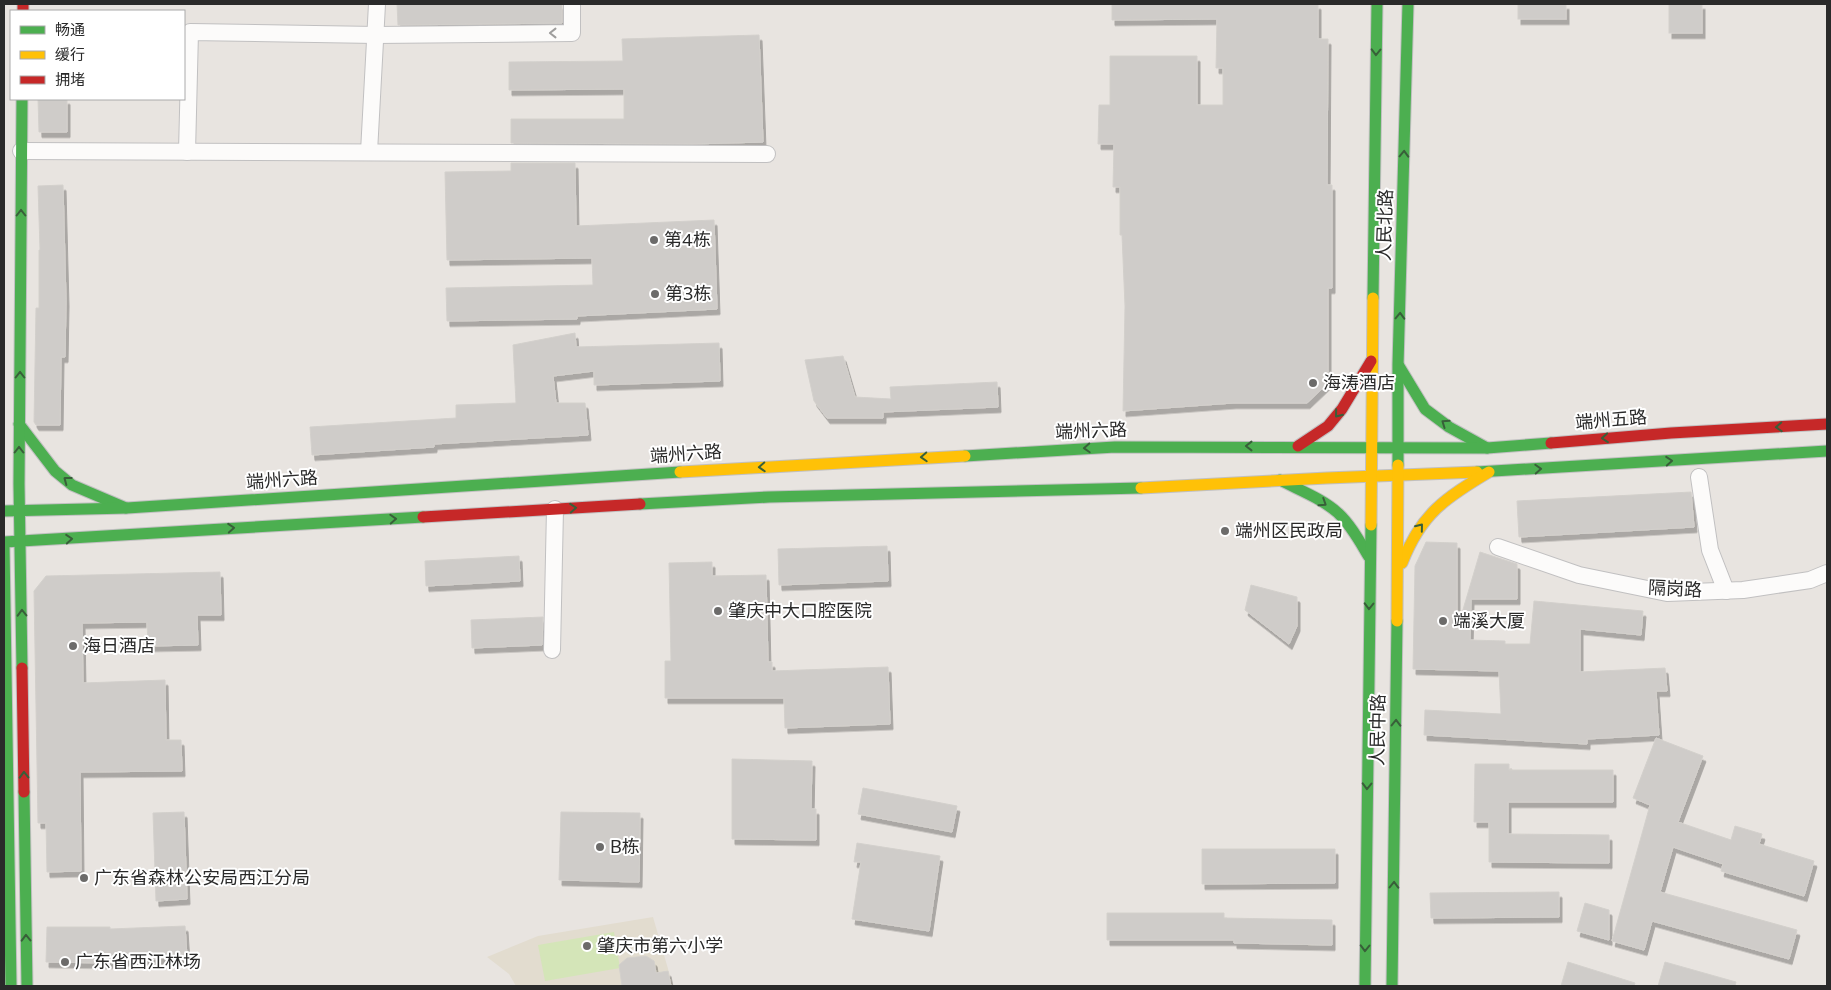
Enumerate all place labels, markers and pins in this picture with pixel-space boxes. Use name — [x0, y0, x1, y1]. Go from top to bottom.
place label: 第4栋 — [664, 228, 711, 250]
marker: 第4栋 — [648, 234, 660, 246]
place label: 第3栋 — [665, 282, 711, 304]
marker: 第3栋 — [649, 288, 661, 300]
place label: 海涛酒店 — [1323, 371, 1395, 393]
marker: 海涛酒店 — [1307, 377, 1319, 389]
place label: 端州区民政局 — [1235, 519, 1343, 541]
marker: 端州区民政局 — [1219, 525, 1231, 537]
place label: 肇庆中大口腔医院 — [728, 599, 872, 621]
marker: 肇庆中大口腔医院 — [712, 605, 724, 617]
place label: 端溪大厦 — [1453, 609, 1525, 631]
marker: 端溪大厦 — [1437, 615, 1449, 627]
place label: 海日酒店 — [83, 634, 155, 656]
marker: 海日酒店 — [67, 640, 79, 652]
place label: B栋 — [610, 835, 640, 857]
marker: B栋 — [594, 841, 606, 853]
place label: 广东省森林公安局西江分局 — [94, 866, 310, 888]
marker: 广东省森林公安局西江分局 — [78, 872, 90, 884]
place label: 肇庆市第六小学 — [597, 934, 723, 956]
marker: 肇庆市第六小学 — [581, 940, 593, 952]
place label: 广东省西江林场 — [75, 950, 201, 972]
marker: 广东省西江林场 — [59, 956, 71, 968]

